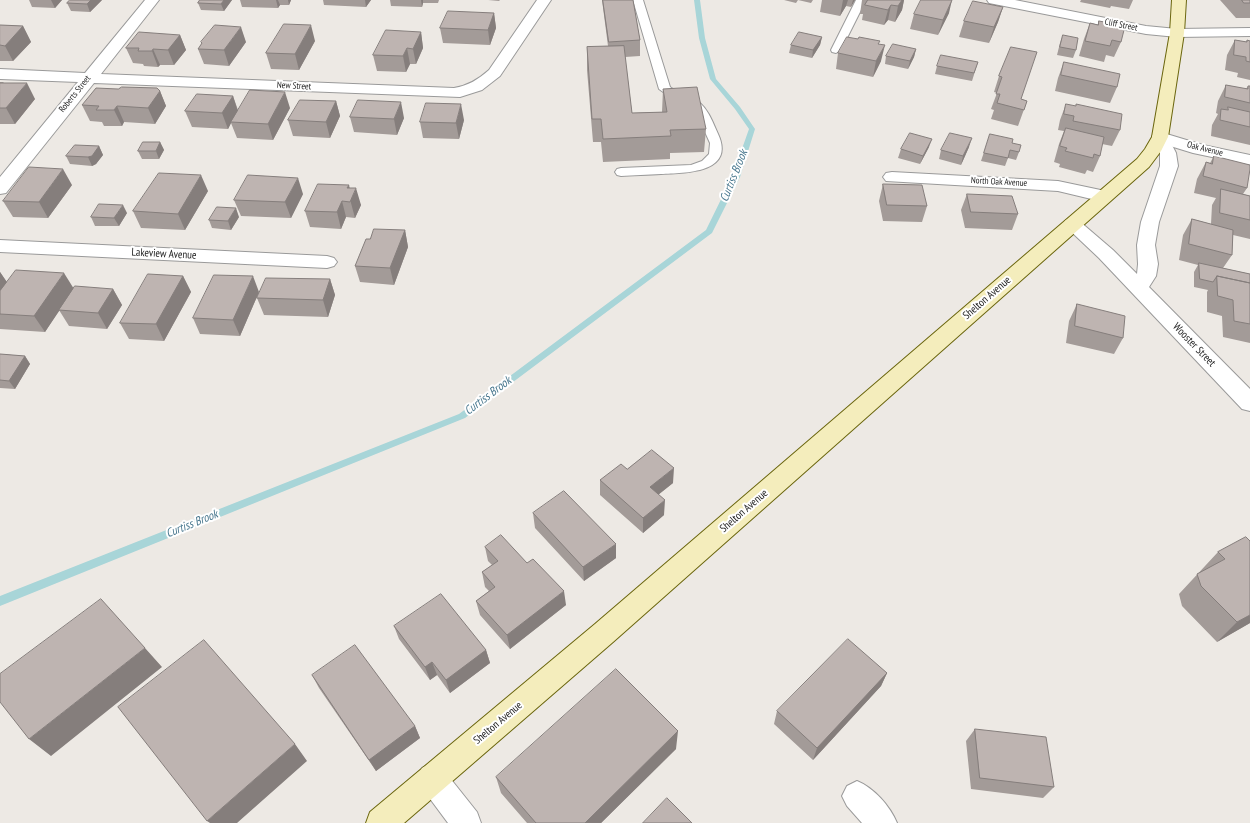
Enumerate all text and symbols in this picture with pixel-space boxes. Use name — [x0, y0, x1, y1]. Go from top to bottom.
street label: Cliff Street — [1104, 17, 1138, 33]
street label: Roberts Street — [57, 73, 93, 115]
street label: New Street — [277, 80, 311, 92]
street label: Oak Avenue — [1186, 139, 1224, 159]
water label: Curtiss Brook — [717, 148, 751, 204]
street label: North Oak Avenue — [971, 175, 1027, 189]
street label: Lakeview Avenue — [131, 246, 197, 262]
street label: Shelton Avenue — [960, 274, 1014, 322]
street label: Wooster Street — [1170, 320, 1218, 370]
water label: Curtiss Brook — [462, 374, 514, 418]
street label: Shelton Avenue — [717, 487, 771, 535]
water label: Curtiss Brook — [164, 507, 220, 541]
street label: Shelton Avenue — [471, 699, 525, 747]

